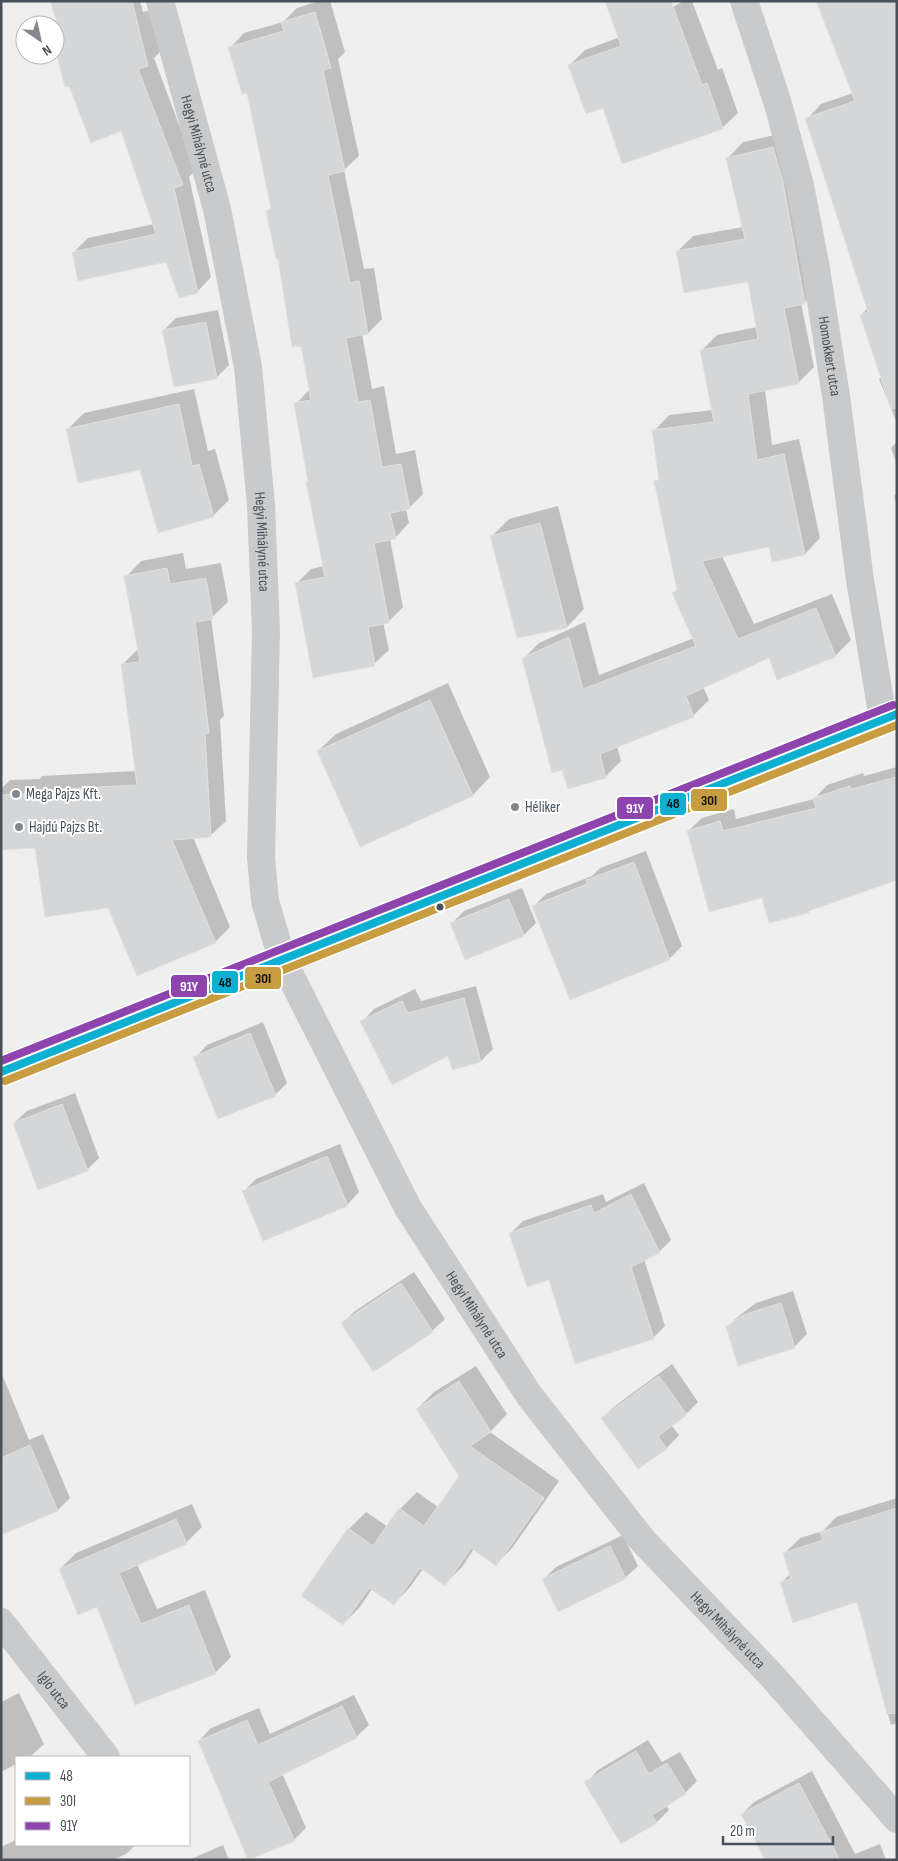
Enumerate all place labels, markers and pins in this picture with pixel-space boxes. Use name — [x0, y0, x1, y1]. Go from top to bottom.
place label: Mega Pajzs Kft. — [26, 785, 101, 804]
marker: Mega Pajzs Kft. — [10, 788, 22, 800]
place label: Héliker — [525, 798, 561, 817]
marker: Héliker — [509, 801, 521, 813]
place label: Hajdú Pajzs Bt. — [29, 818, 102, 837]
marker: Hajdú Pajzs Bt. — [13, 821, 25, 833]
unlabelled marker — [435, 902, 445, 912]

